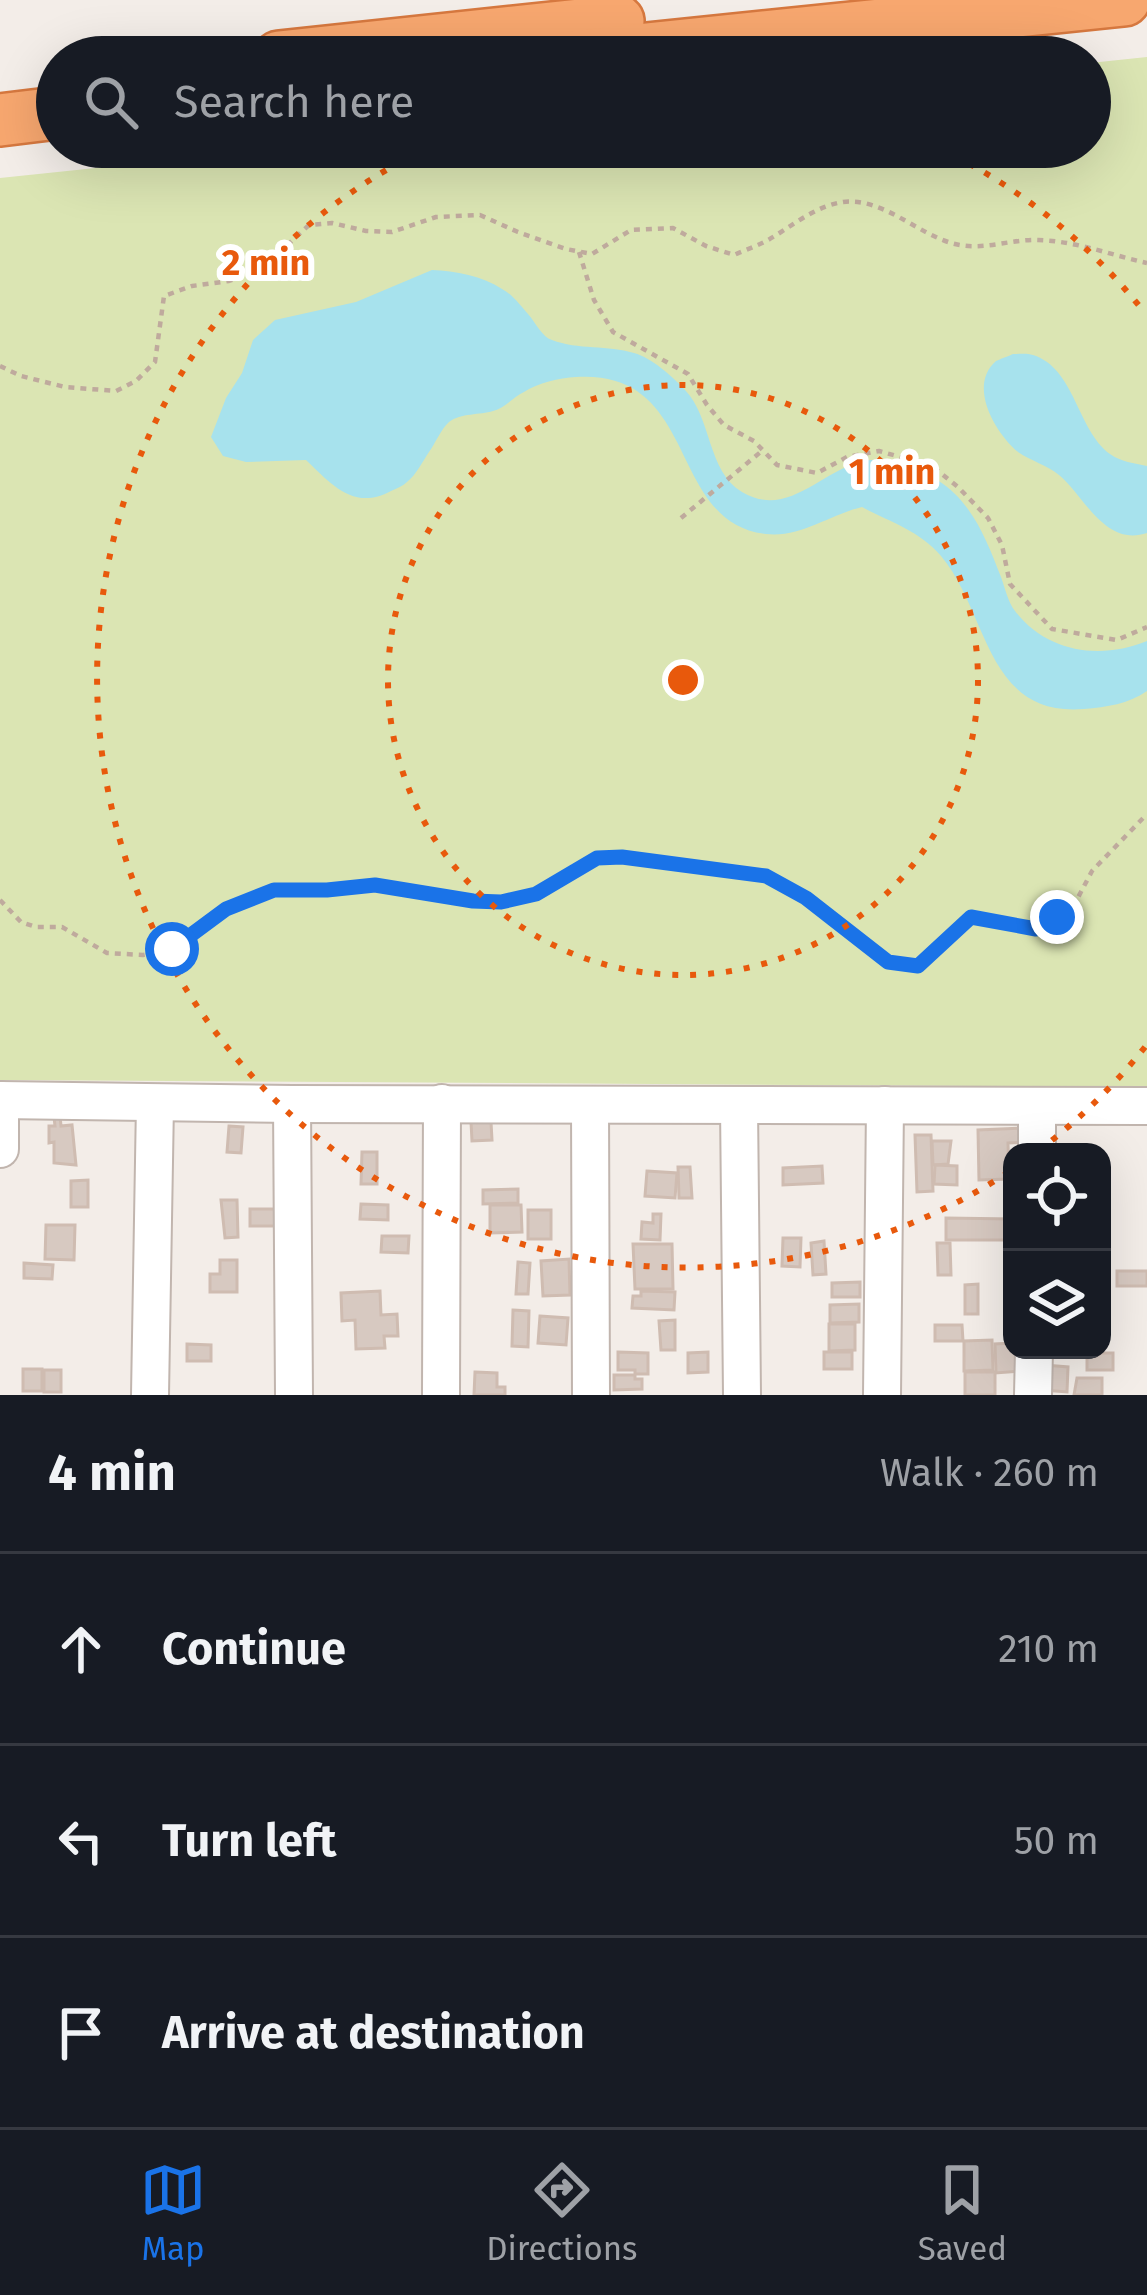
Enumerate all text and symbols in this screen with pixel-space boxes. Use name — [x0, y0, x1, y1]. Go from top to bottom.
search box — [36, 36, 1111, 168]
icon: search — [78, 69, 144, 135]
text: Search here — [174, 75, 414, 129]
text: 2 min — [222, 241, 310, 285]
text: 1 min — [849, 450, 935, 494]
centre of rings — [662, 659, 704, 701]
route end — [1030, 890, 1084, 944]
route start — [145, 922, 199, 976]
map controls — [1003, 1143, 1111, 1359]
button: locate — [1003, 1143, 1111, 1251]
button: layers — [1003, 1251, 1111, 1359]
text: 4 min — [48, 1442, 176, 1504]
text: Walk · 260 m — [880, 1450, 1099, 1496]
icon: ahead — [48, 1616, 114, 1682]
text: Continue — [162, 1622, 346, 1676]
text: 210 m — [998, 1626, 1099, 1672]
icon: left — [48, 1808, 114, 1874]
text: Turn left — [162, 1814, 336, 1868]
text: 50 m — [1014, 1818, 1099, 1864]
icon: arrive — [48, 2000, 114, 2066]
text: Arrive at destination — [162, 2006, 585, 2060]
tab: Map — [140, 2157, 206, 2269]
tab: Directions — [486, 2157, 638, 2269]
tab: Saved — [918, 2157, 1007, 2269]

